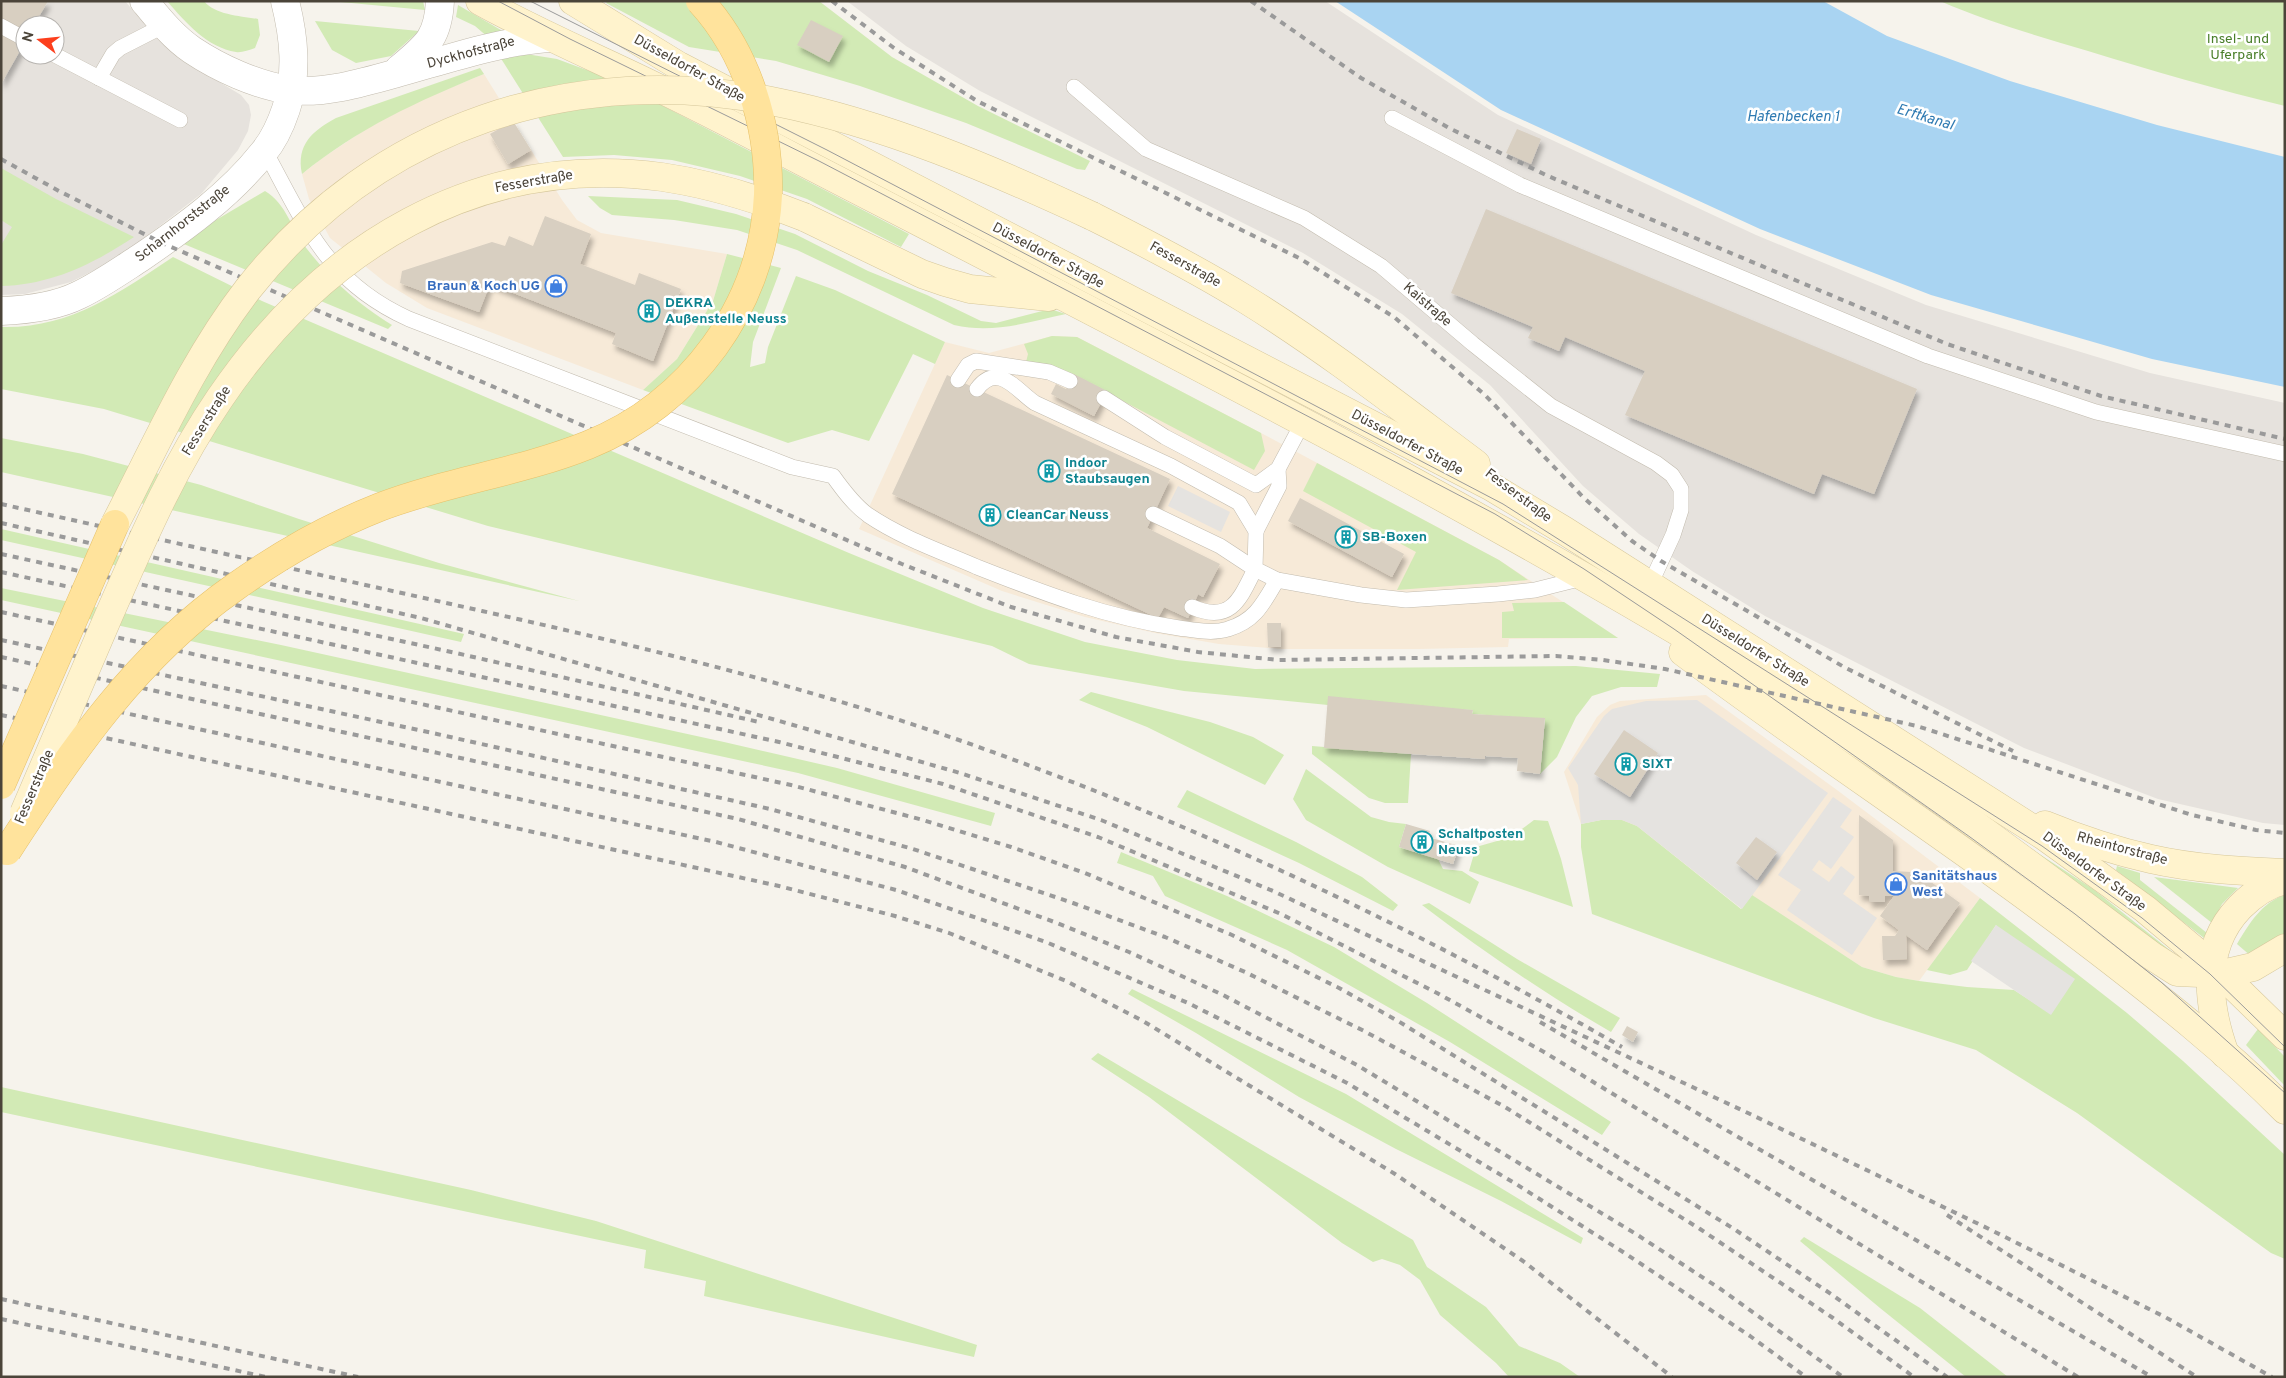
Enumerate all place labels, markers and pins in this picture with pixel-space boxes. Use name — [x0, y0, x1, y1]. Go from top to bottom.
shop icon: Braun & Koch UG — [544, 274, 568, 298]
place label: Braun & Koch UG — [427, 278, 540, 295]
place label: DEKRA Außenstelle Neuss — [665, 295, 787, 328]
building icon: DEKRA Außenstelle Neuss — [637, 299, 661, 323]
place label: Indoor Staubsaugen — [1065, 455, 1150, 488]
building icon: Indoor Staubsaugen — [1037, 459, 1061, 483]
building icon: CleanCar Neuss — [978, 503, 1002, 527]
place label: CleanCar Neuss — [1006, 507, 1109, 524]
building icon: SB-Boxen — [1334, 525, 1358, 549]
place label: SB-Boxen — [1362, 529, 1427, 546]
building icon: SIXT — [1614, 752, 1638, 776]
place label: SIXT — [1642, 756, 1673, 773]
place label: Schaltposten Neuss — [1438, 826, 1523, 859]
building icon: Schaltposten Neuss — [1410, 830, 1434, 854]
place label: Sanitätshaus West — [1912, 868, 1998, 901]
shop icon: Sanitätshaus West — [1884, 872, 1908, 896]

